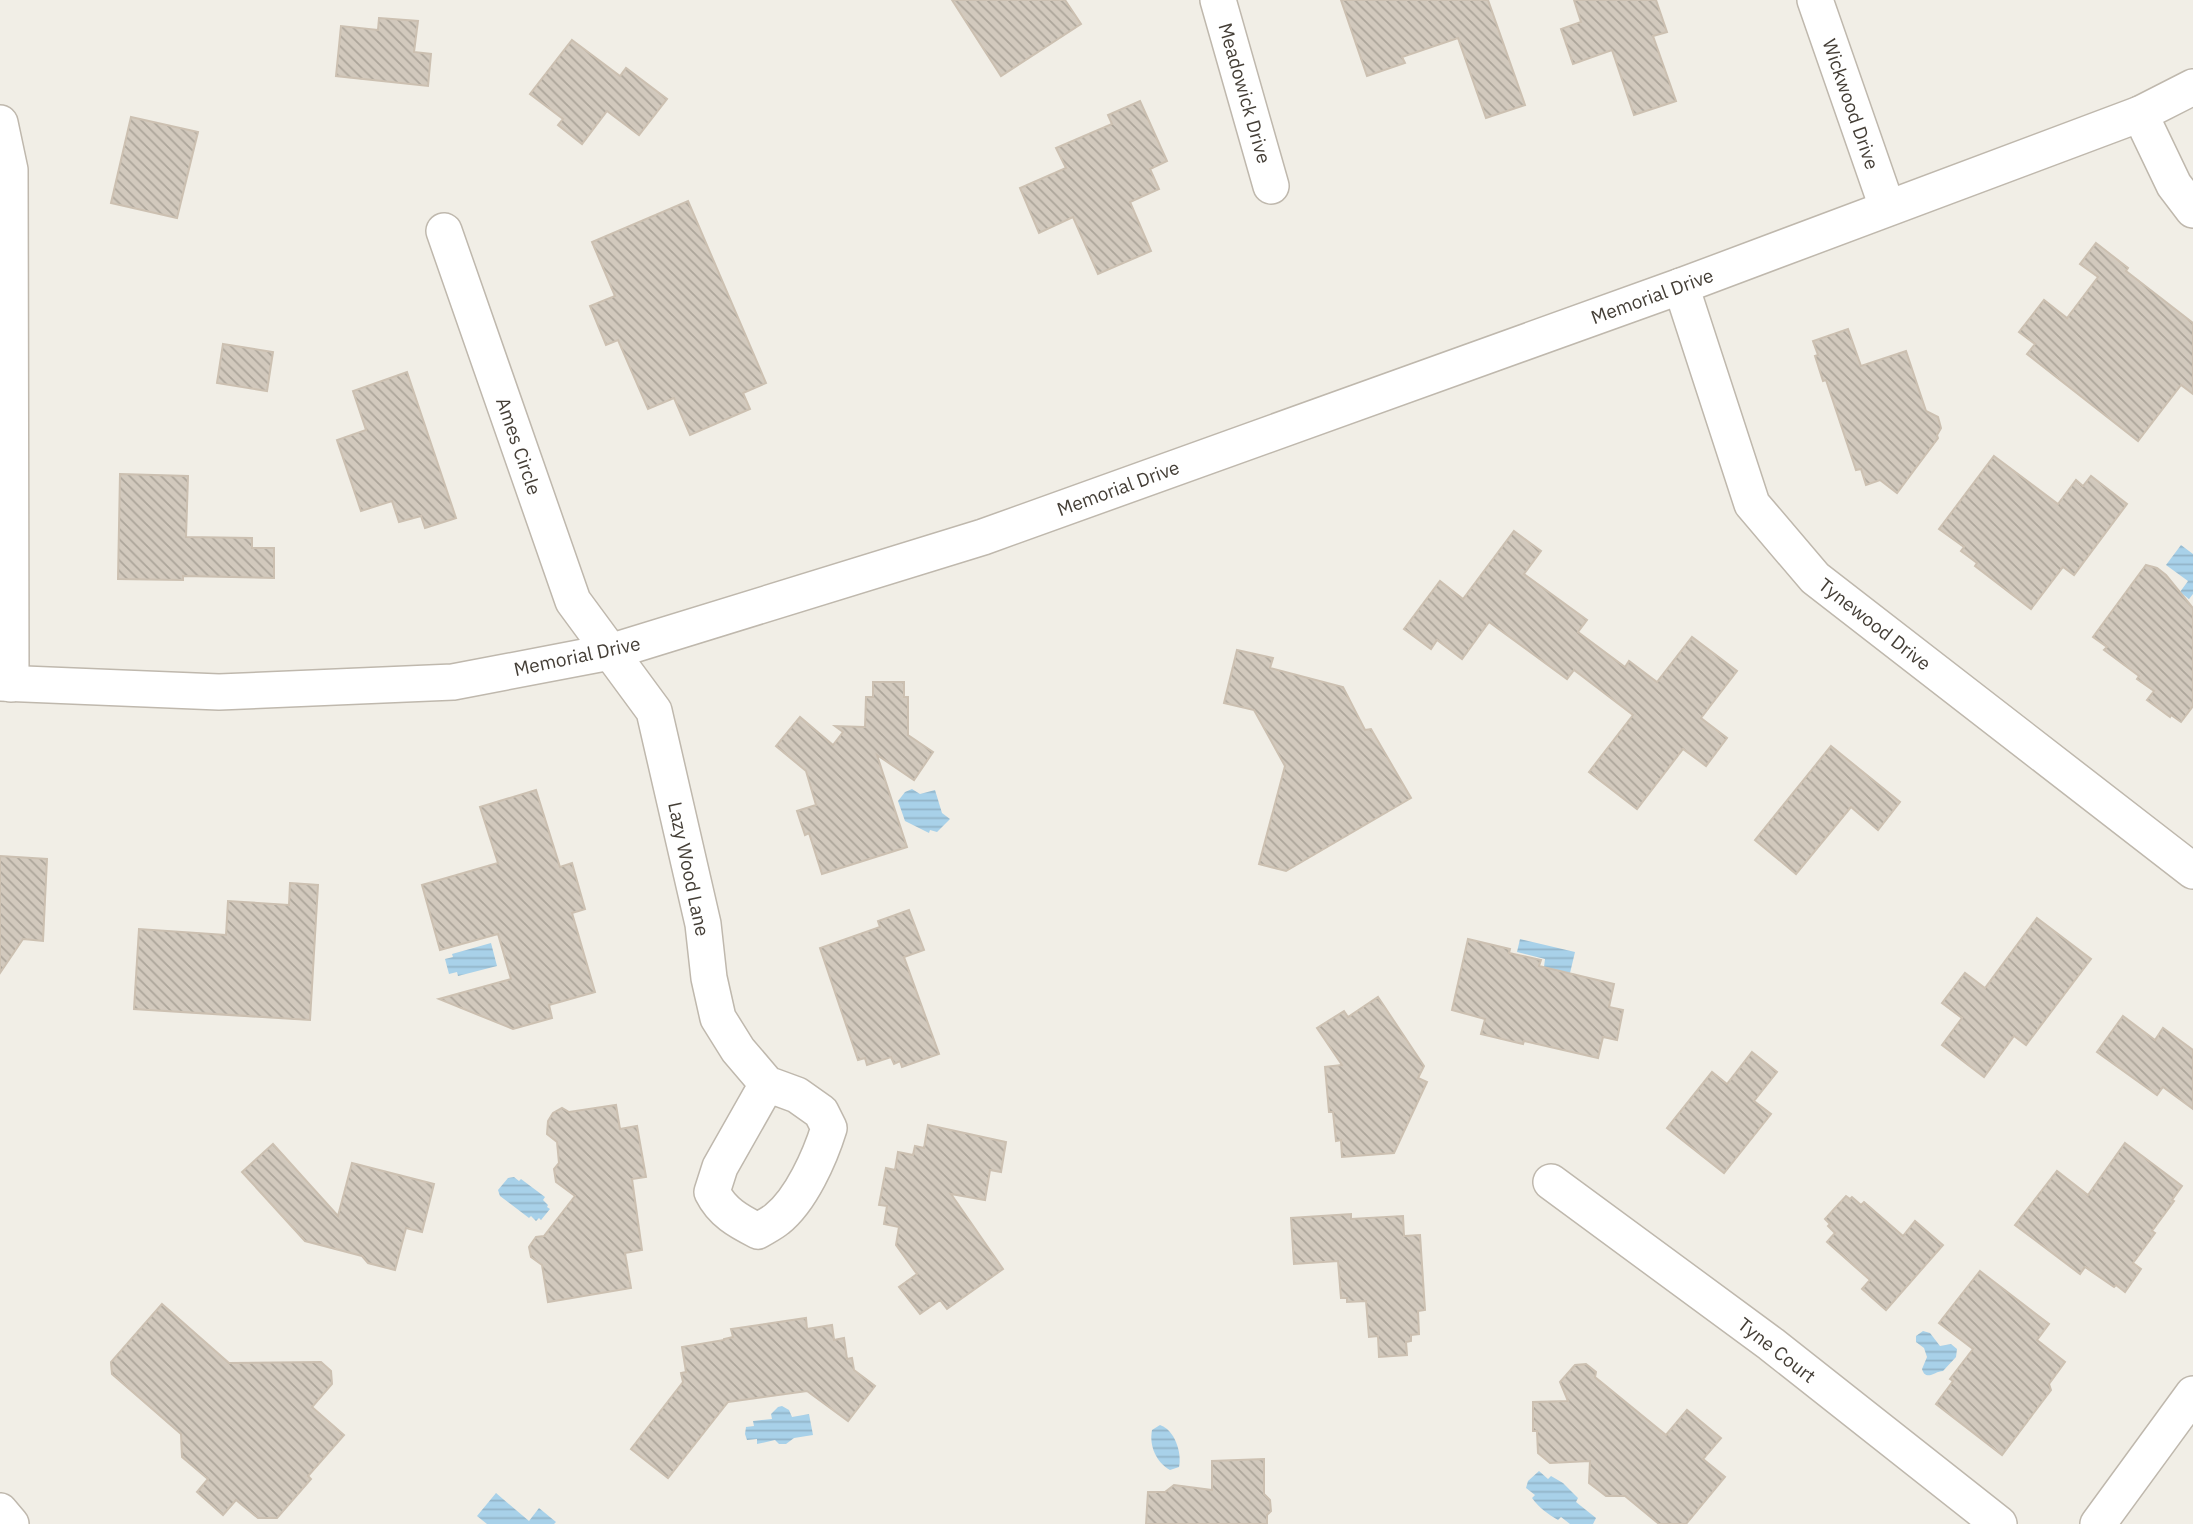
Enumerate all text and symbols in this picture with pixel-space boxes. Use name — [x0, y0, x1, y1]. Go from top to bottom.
street label: Meadowick Drive — [1213, 20, 1277, 166]
street label: Wickwood Drive — [1817, 35, 1885, 173]
street label: Memorial Drive — [1587, 263, 1717, 329]
street label: Ames Circle — [491, 394, 547, 498]
street label: Memorial Drive — [1053, 455, 1183, 521]
street label: Tynewood Drive — [1814, 573, 1936, 675]
street label: Memorial Drive — [512, 631, 642, 681]
street label: Lazy Wood Lane — [663, 800, 715, 938]
street label: Tyne Court — [1733, 1312, 1821, 1388]

